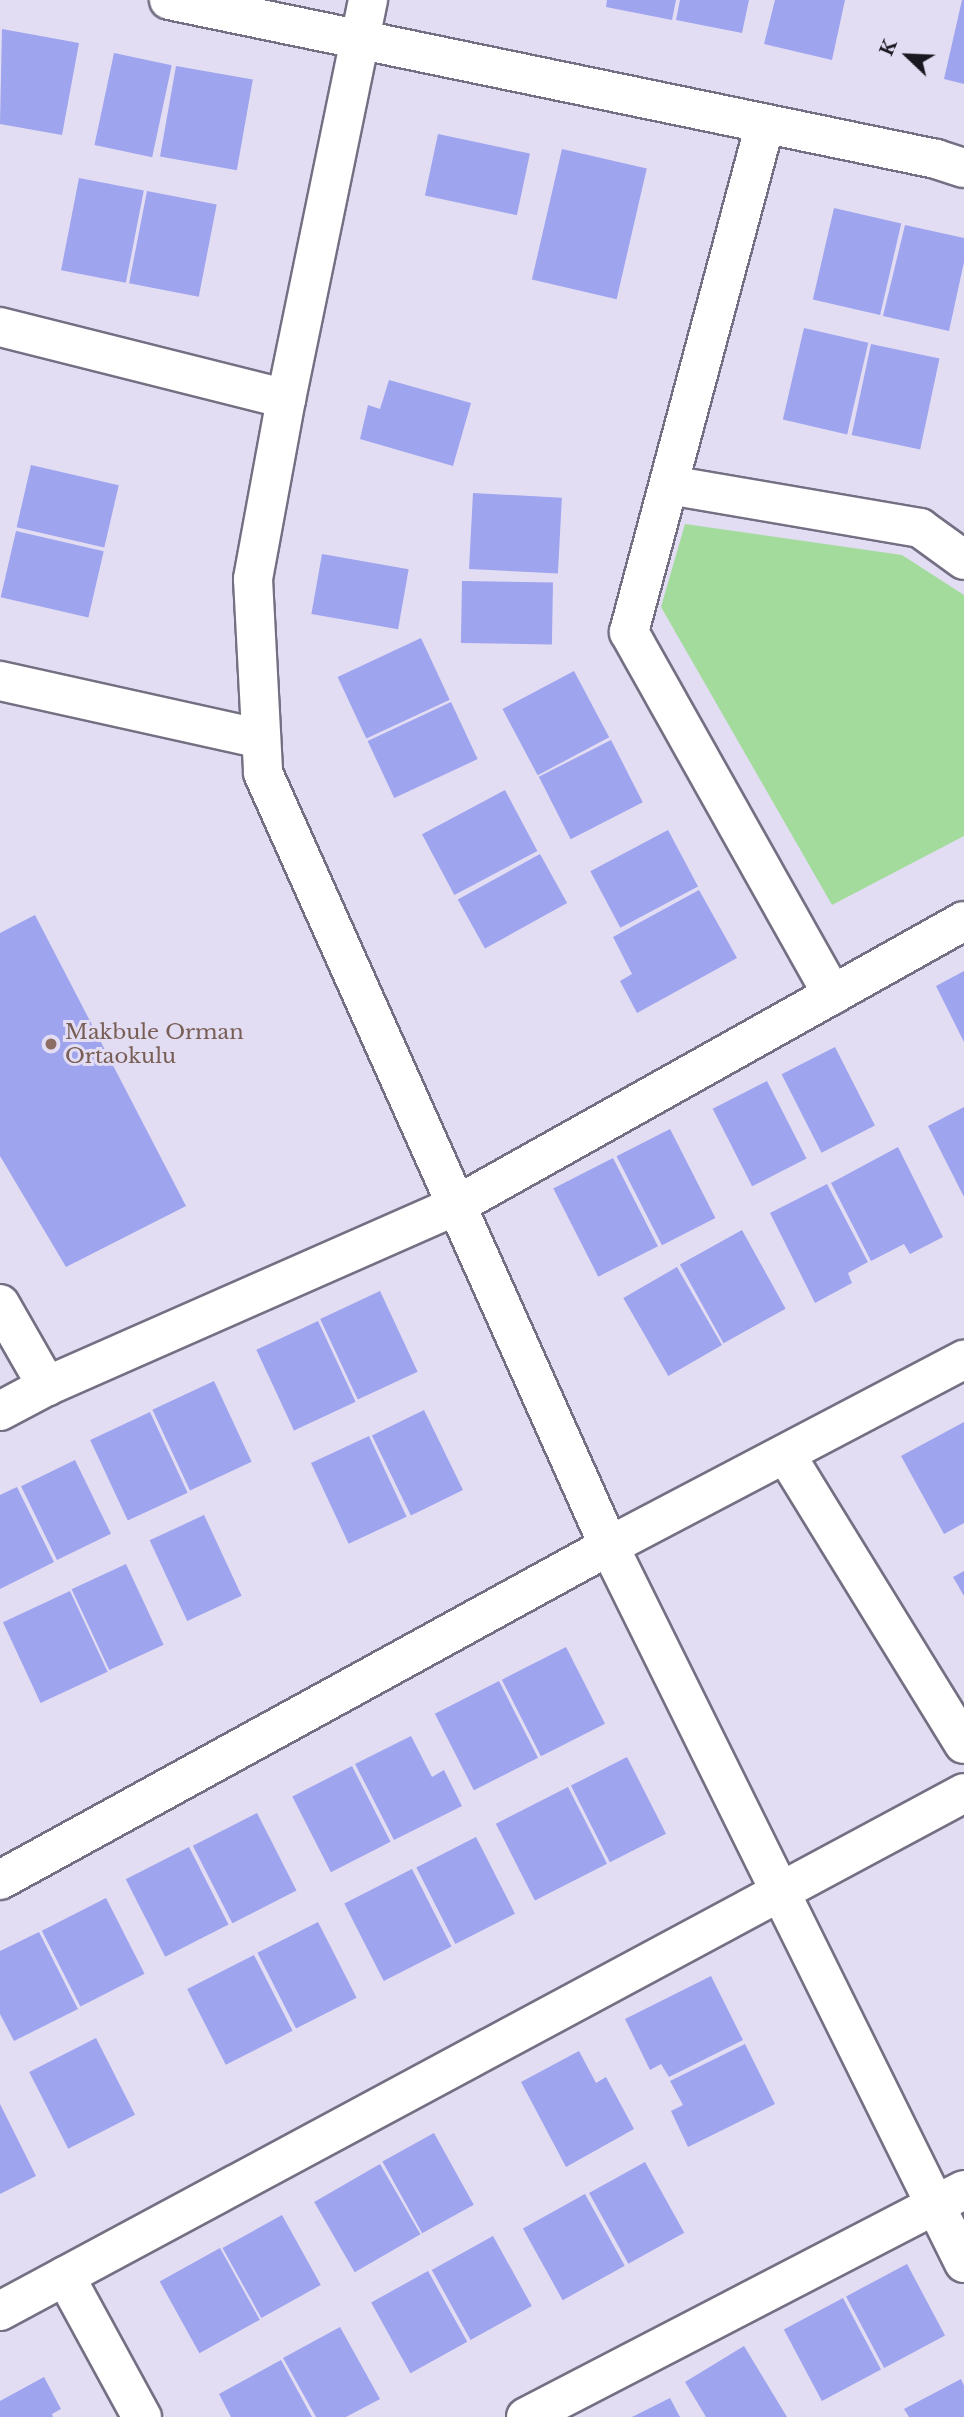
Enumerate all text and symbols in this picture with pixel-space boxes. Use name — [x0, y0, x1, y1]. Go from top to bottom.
north arrow — [873, 21, 943, 91]
text: K — [875, 36, 902, 59]
place label: Makbule Orman Ortaokulu — [65, 1019, 244, 1069]
marker: Makbule Orman Ortaokulu — [43, 1036, 59, 1052]

